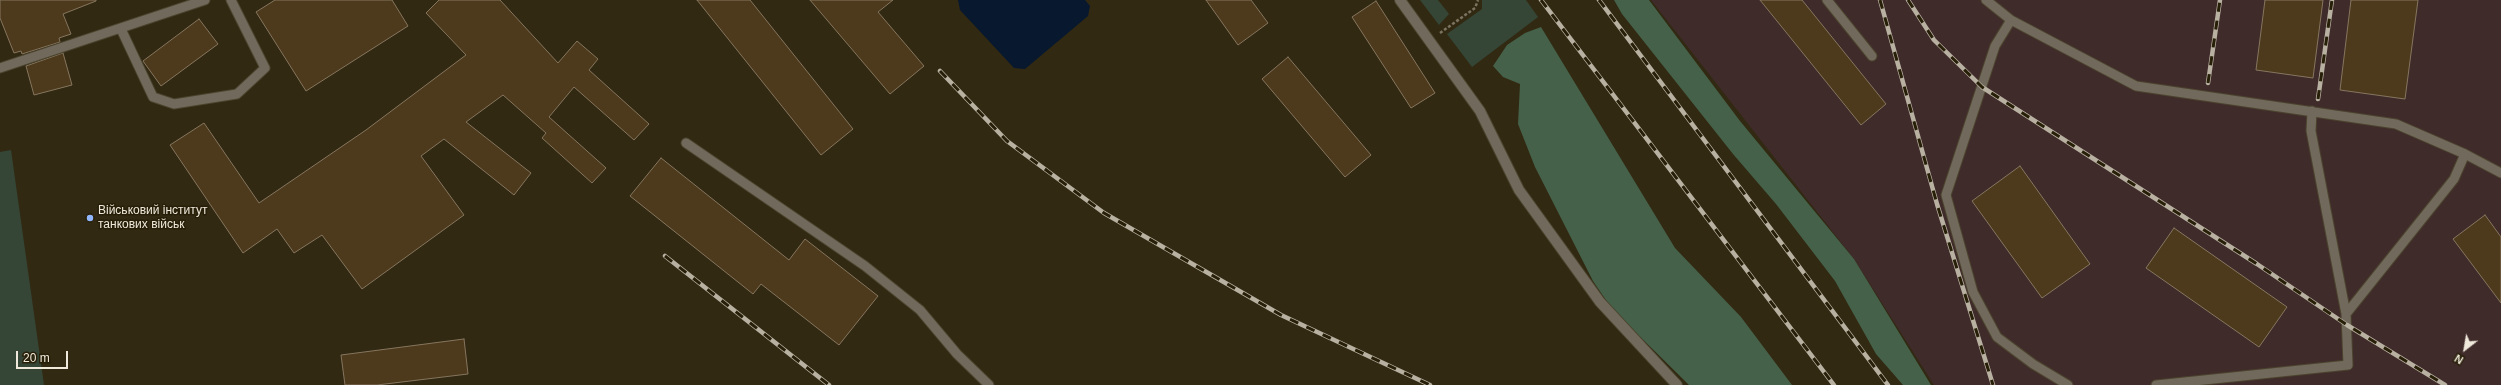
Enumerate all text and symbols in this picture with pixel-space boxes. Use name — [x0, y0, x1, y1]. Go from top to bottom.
place label: Військовий інститут танкових військ — [98, 204, 207, 232]
marker: Військовий інститут танкових військ — [85, 213, 95, 223]
north arrow — [2445, 329, 2485, 369]
scale bar — [18, 343, 70, 369]
text: 20 m — [23, 351, 50, 365]
text: N — [2452, 352, 2465, 366]

